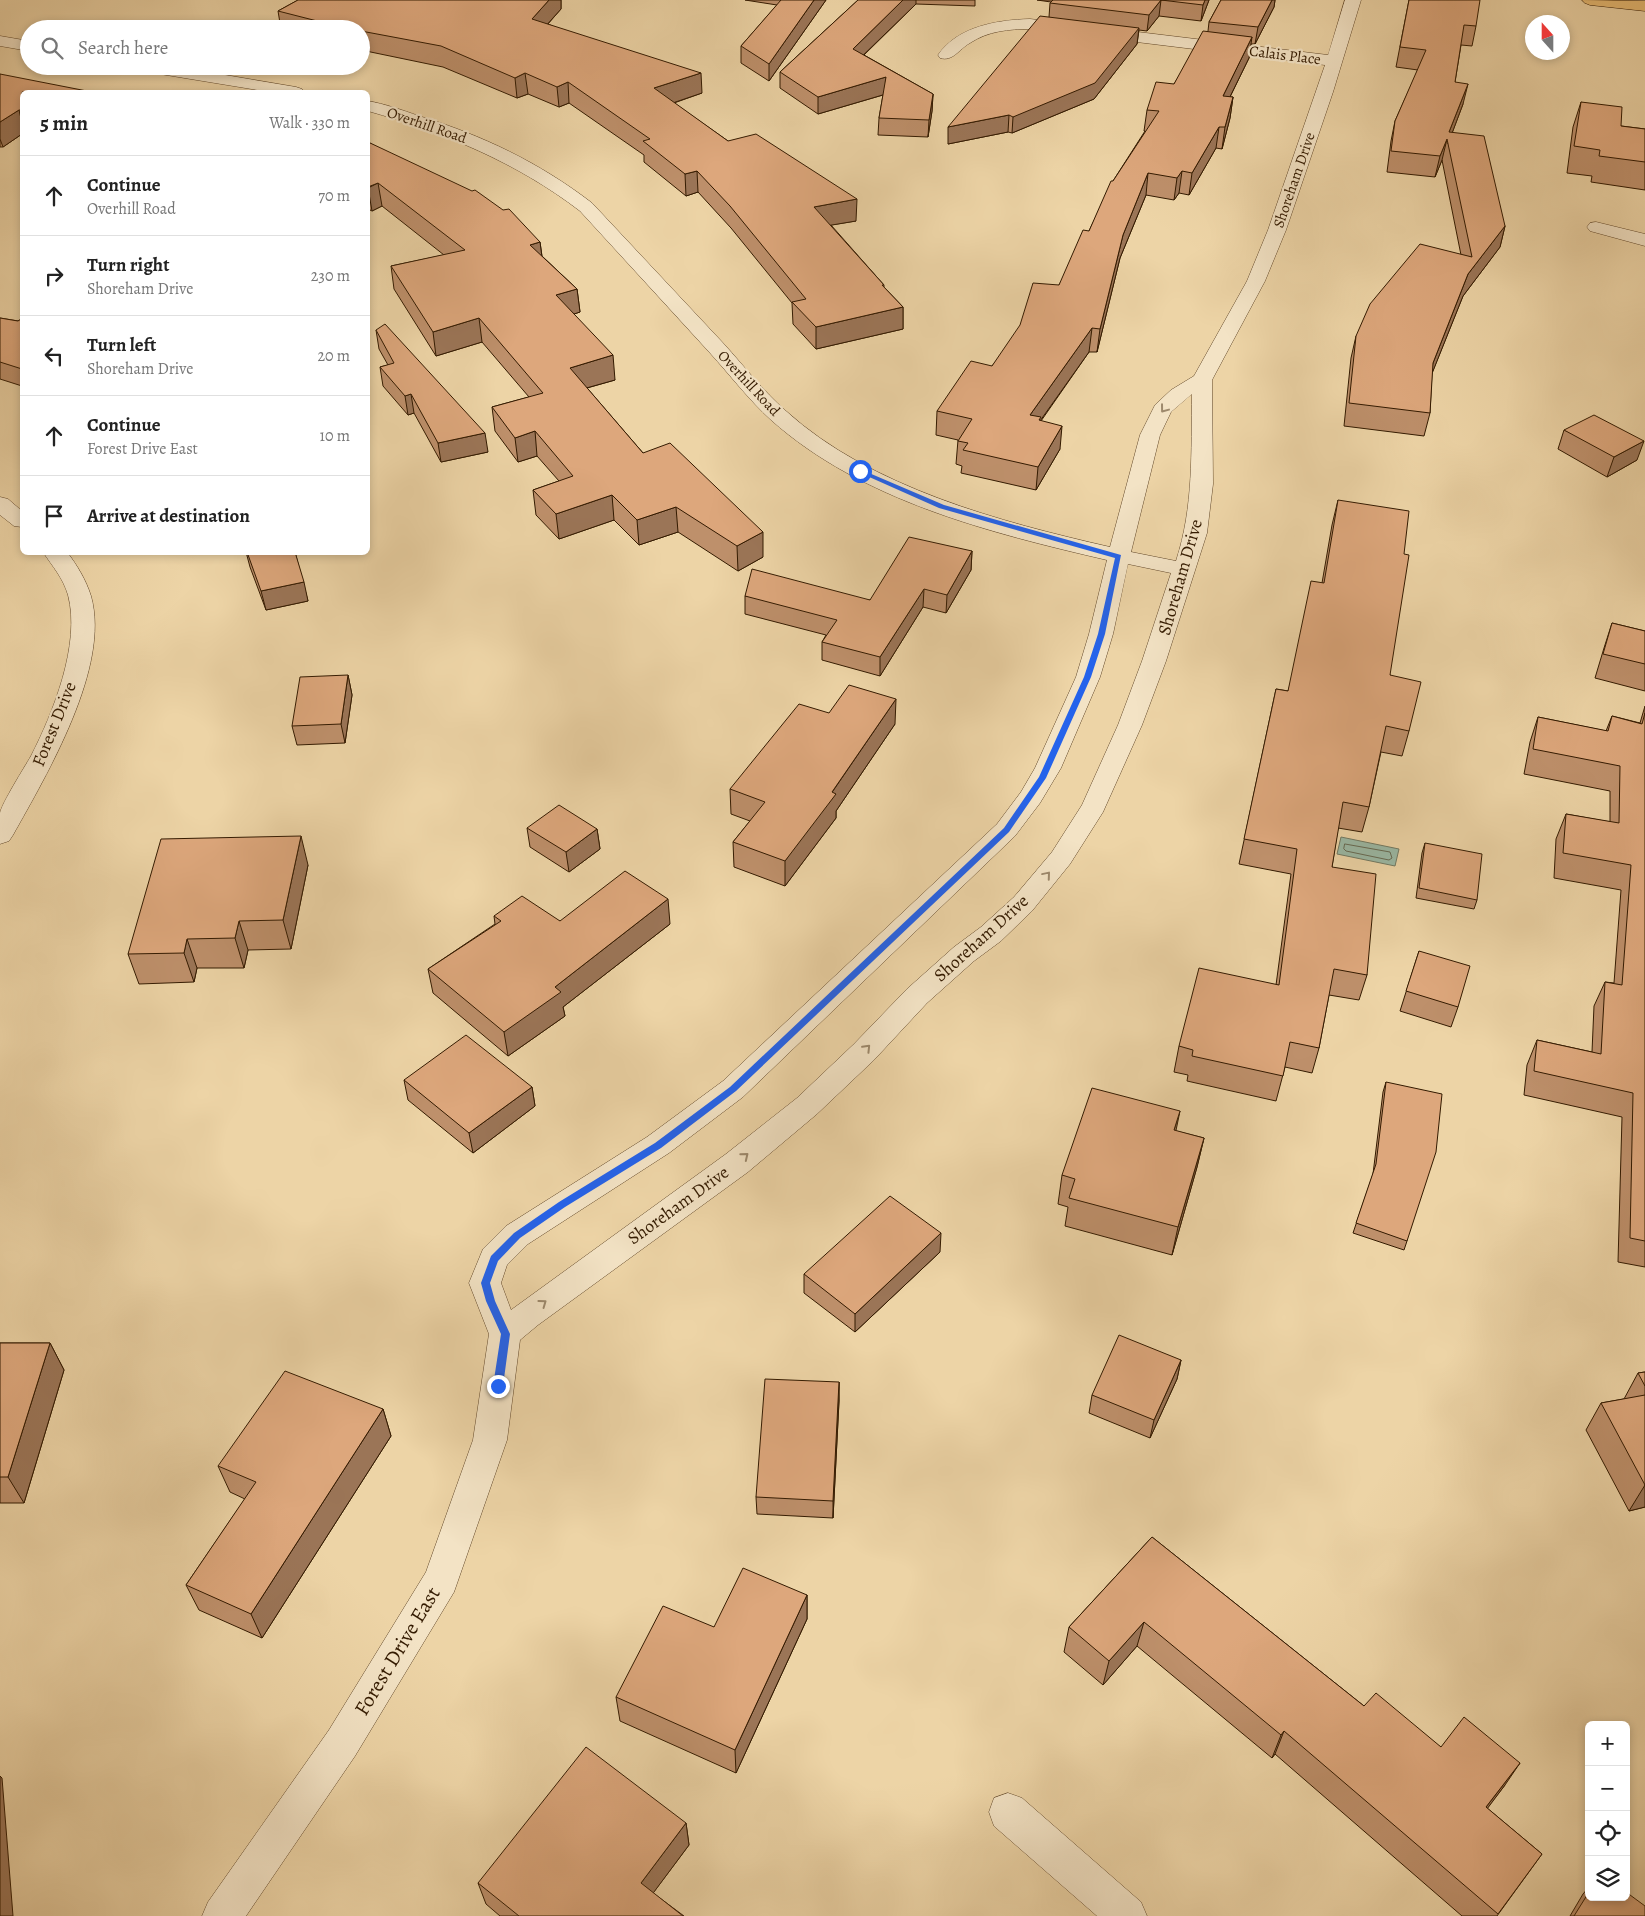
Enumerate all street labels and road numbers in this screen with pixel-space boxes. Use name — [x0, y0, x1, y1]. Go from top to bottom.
street label: Calais Place — [1248, 41, 1322, 69]
street label: Overhill Road — [384, 102, 470, 148]
street label: Shoreham Drive — [1268, 129, 1320, 230]
street label: Overhill Road — [713, 346, 785, 421]
street label: Shoreham Drive — [1152, 516, 1208, 638]
street label: Forest Drive — [26, 678, 82, 770]
street label: Shoreham Drive — [929, 889, 1033, 987]
street label: Shoreham Drive — [623, 1160, 733, 1250]
street label: Forest Drive East — [348, 1581, 446, 1721]

